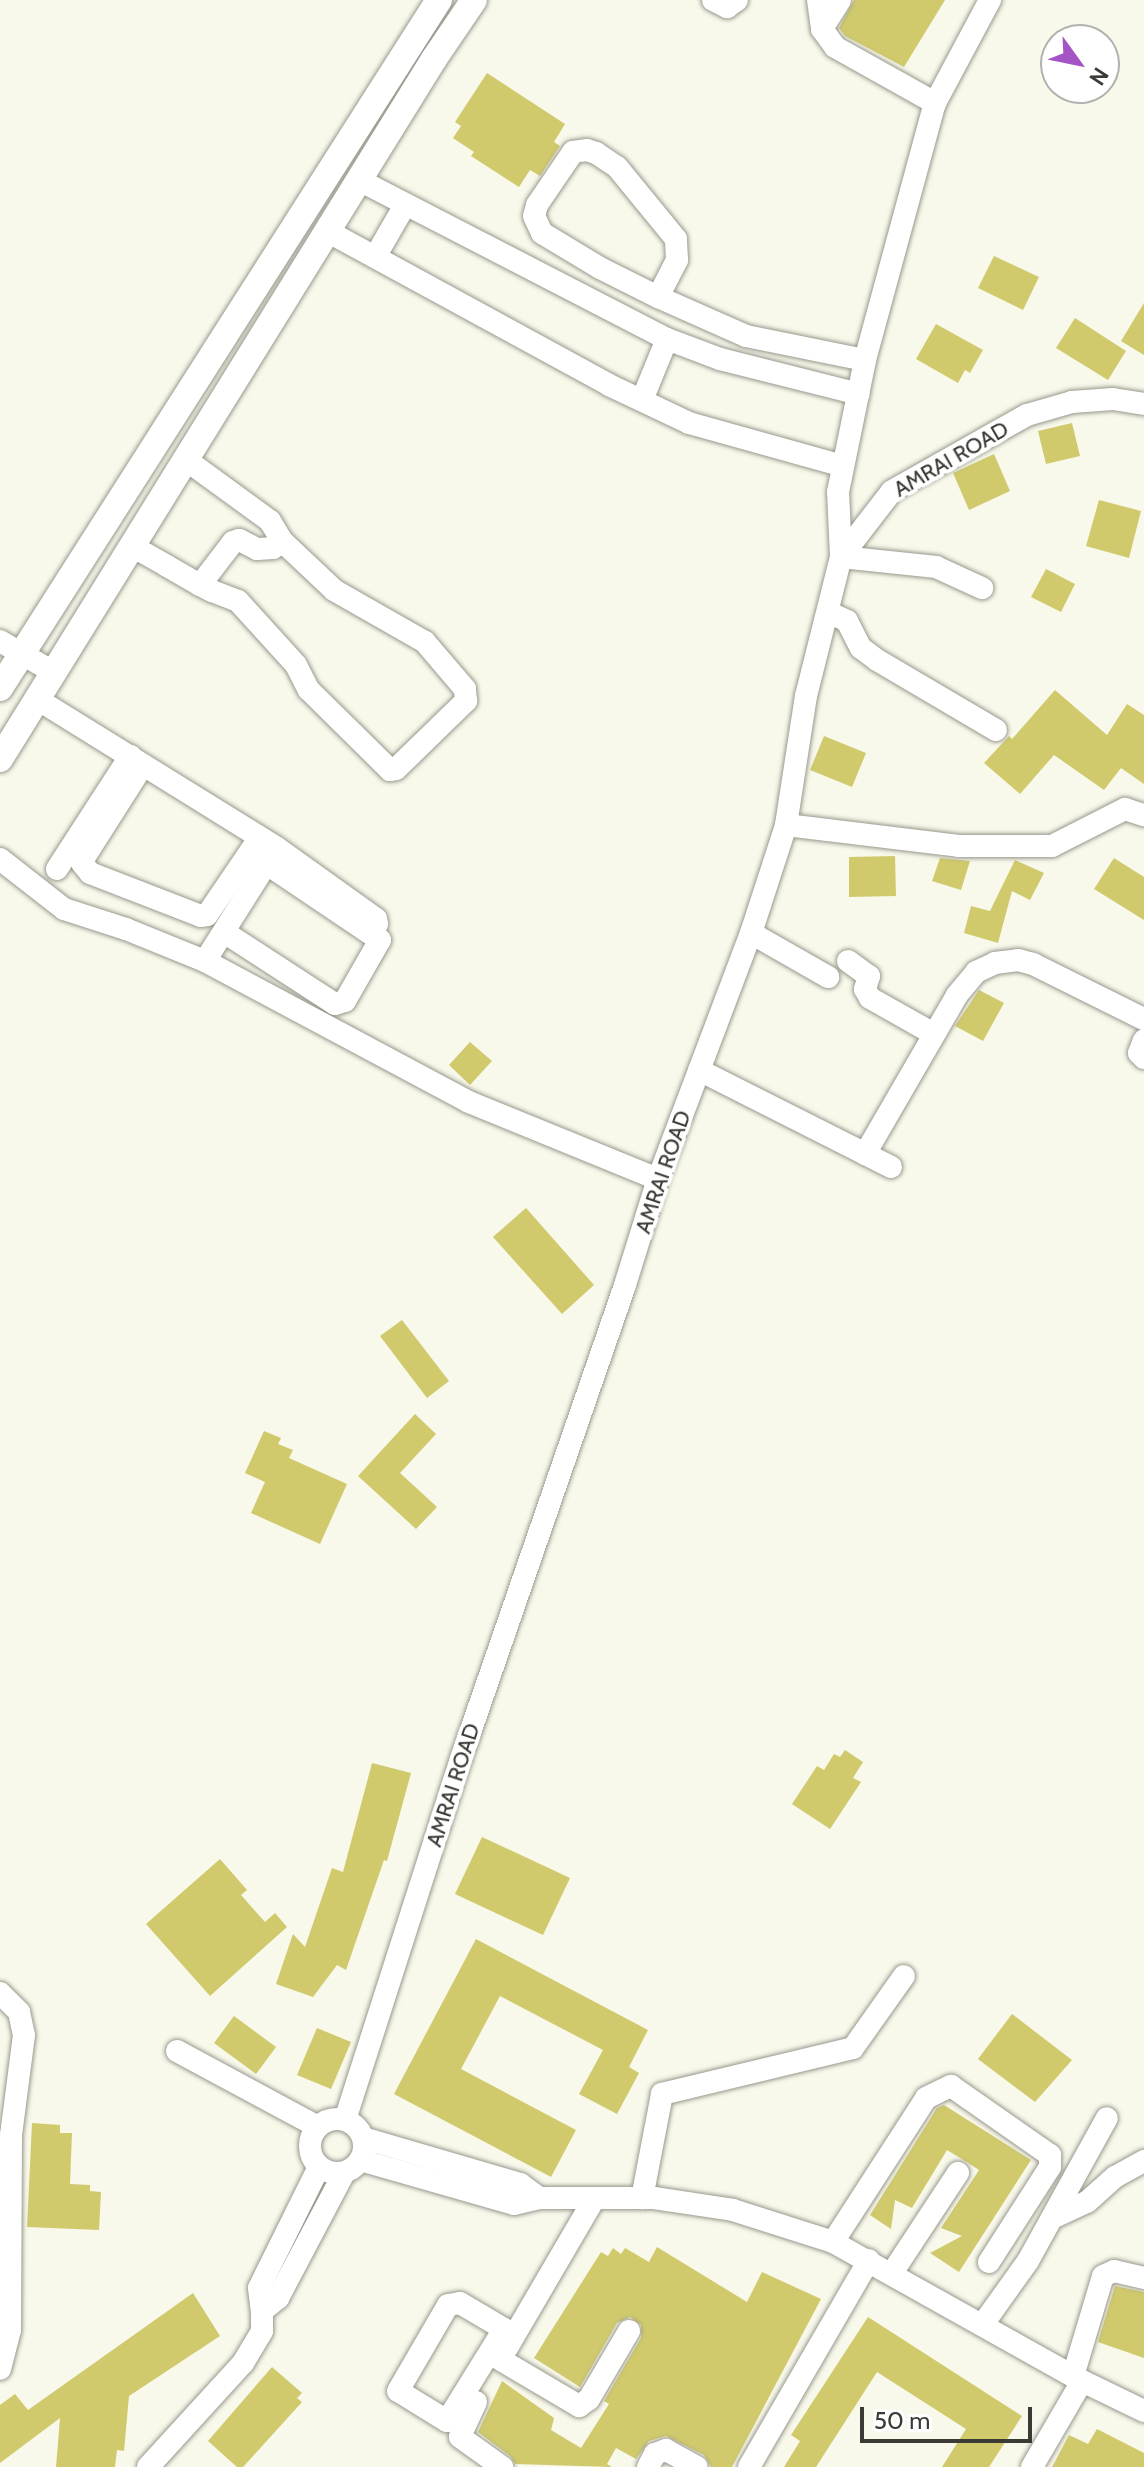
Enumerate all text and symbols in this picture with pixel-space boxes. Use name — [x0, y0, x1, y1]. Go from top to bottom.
north arrow — [1040, 24, 1120, 104]
text: N — [1083, 62, 1114, 90]
street label: AMRAI ROAD — [889, 416, 1013, 502]
street label: AMRAI ROAD — [630, 1107, 696, 1237]
street label: AMRAI ROAD — [421, 1720, 485, 1850]
scale bar — [864, 2391, 1036, 2441]
text: 50 m — [874, 2406, 930, 2435]

